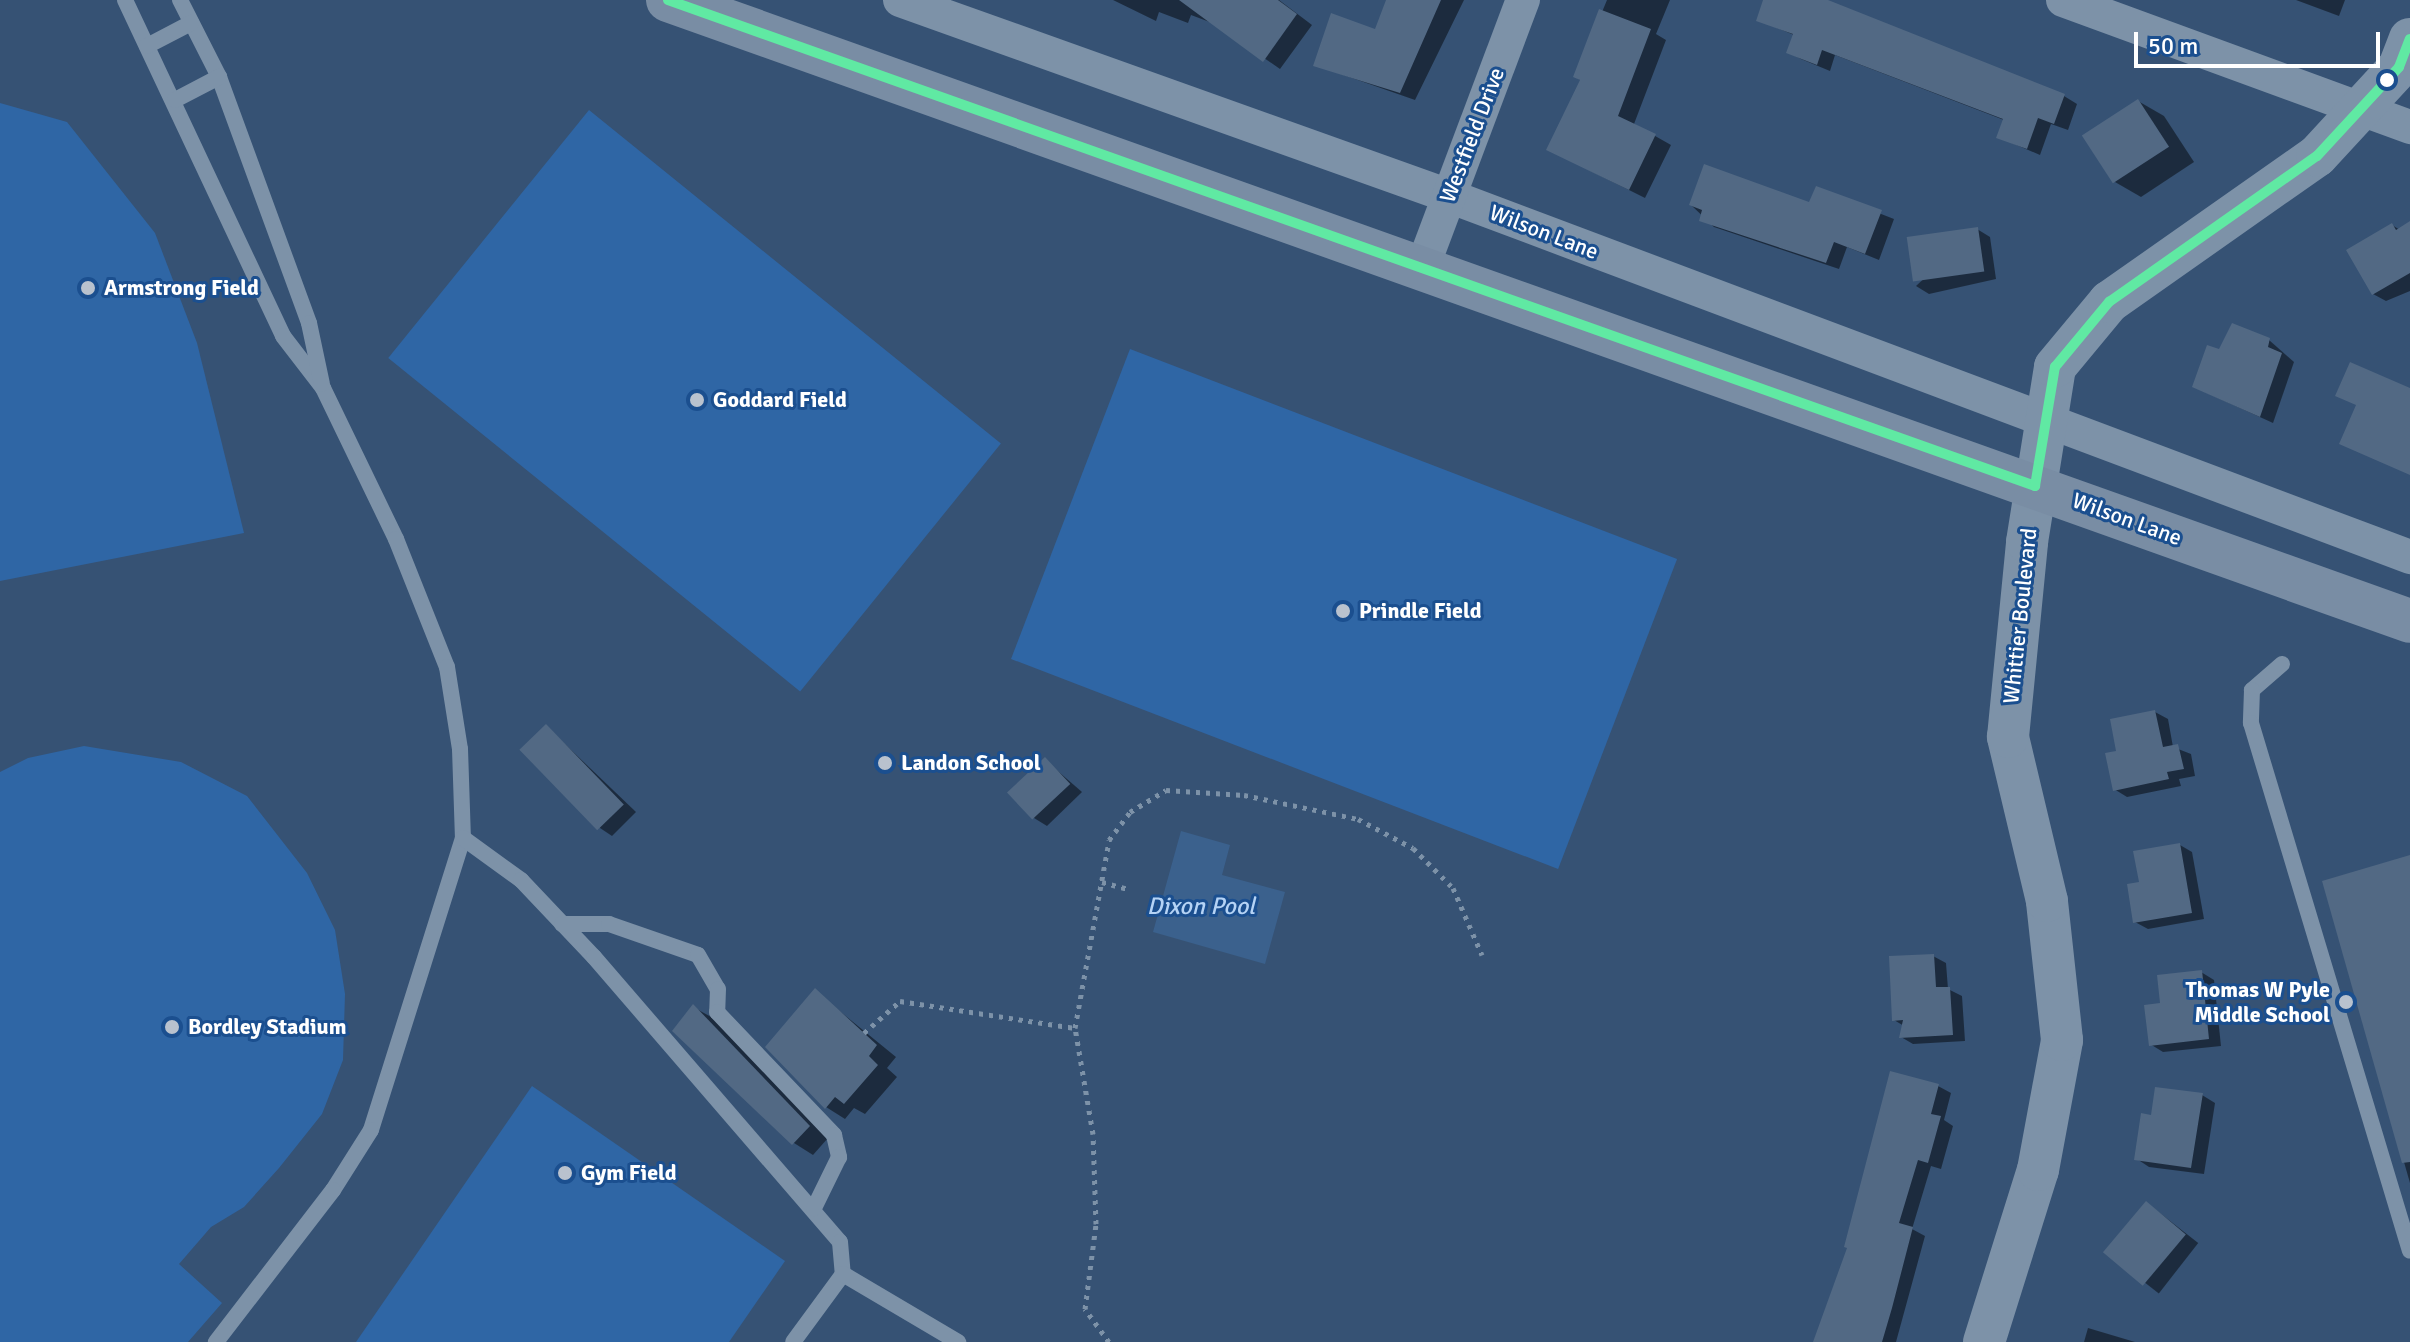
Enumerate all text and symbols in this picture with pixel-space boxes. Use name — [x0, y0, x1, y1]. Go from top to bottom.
scale bar — [2138, 16, 2384, 66]
text: 50 m — [2148, 31, 2198, 61]
street label: Westfield Drive — [1434, 64, 1510, 206]
unlabelled marker — [2379, 72, 2395, 88]
street label: Wilson Lane — [1486, 199, 1602, 265]
place label: Armstrong Field — [104, 275, 259, 301]
marker: Armstrong Field — [79, 279, 97, 297]
place label: Goddard Field — [713, 387, 847, 413]
marker: Goddard Field — [688, 391, 706, 409]
street label: Wilson Lane — [2069, 487, 2185, 551]
street label: Whittier Boulevard — [1998, 527, 2042, 705]
place label: Prindle Field — [1359, 598, 1482, 624]
marker: Prindle Field — [1334, 602, 1352, 620]
place label: Landon School — [901, 750, 1041, 776]
marker: Landon School — [876, 754, 894, 772]
water label: Dixon Pool — [1147, 893, 1255, 921]
place label: Thomas W Pyle Middle School — [2186, 976, 2330, 1028]
marker: Thomas W Pyle Middle School — [2337, 993, 2355, 1011]
place label: Bordley Stadium — [188, 1014, 346, 1040]
marker: Bordley Stadium — [163, 1018, 181, 1036]
place label: Gym Field — [581, 1160, 677, 1186]
marker: Gym Field — [556, 1164, 574, 1182]

